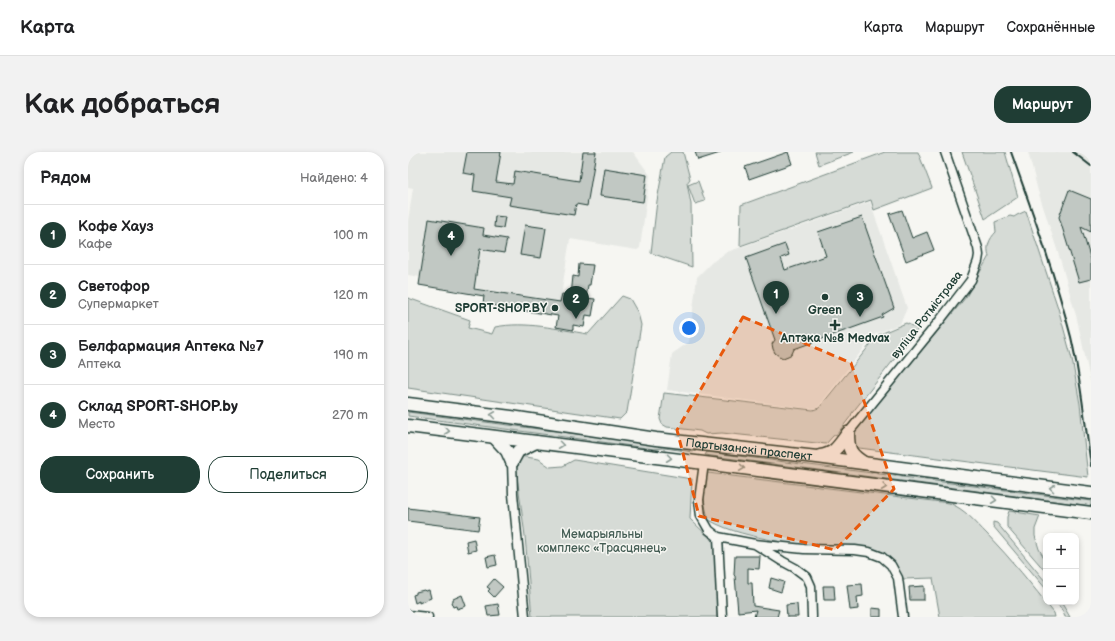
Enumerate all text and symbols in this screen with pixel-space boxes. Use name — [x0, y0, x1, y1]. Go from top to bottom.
text: Карта — [20, 16, 74, 39]
text: Карта — [864, 19, 903, 36]
text: Маршрут — [925, 19, 985, 36]
text: Сохранённые — [1007, 19, 1095, 36]
button: Маршрут — [994, 86, 1091, 123]
text: Как добраться — [24, 88, 221, 121]
text: Рядом — [40, 168, 91, 188]
text: Найдено: 4 — [300, 170, 368, 186]
text: Кофе Хауз — [78, 217, 154, 236]
pin: 4 — [438, 223, 464, 256]
text: 1 — [50, 227, 56, 243]
text: 100 m — [333, 227, 368, 243]
text: Кафе — [78, 236, 112, 252]
street label: вуліца Ротмістрава — [888, 268, 966, 362]
text: Светофор — [78, 277, 150, 296]
pin: 1 — [763, 281, 789, 314]
pin: 3 — [847, 284, 873, 317]
pin: 2 — [563, 286, 589, 319]
text: 2 — [49, 287, 57, 303]
text: 120 m — [333, 287, 368, 303]
marker: Green — [820, 292, 830, 302]
text: Супермаркет — [78, 296, 159, 312]
place label: SPORT-SHOP.BY — [455, 301, 548, 316]
marker: SPORT-SHOP.BY — [550, 303, 560, 313]
place label: Green — [808, 303, 842, 318]
your location — [679, 318, 699, 338]
marker: Аптэка №8 Medvax — [830, 320, 840, 330]
place label: Аптэка №8 Medvax — [780, 331, 890, 346]
text: Белфармация Аптека №7 — [78, 337, 264, 356]
text: 3 — [49, 347, 57, 363]
text: 190 m — [334, 347, 368, 363]
text: Аптека — [78, 356, 121, 372]
text: Склад SPORT-SHOP.by — [78, 397, 238, 416]
text: 4 — [49, 407, 57, 423]
text: 270 m — [332, 407, 368, 423]
one-way arrow — [490, 411, 496, 420]
text: Место — [78, 416, 115, 432]
one-way arrow — [444, 426, 450, 435]
street label: Партызанскі праспект — [685, 435, 813, 464]
one-way arrow — [558, 440, 564, 449]
one-way arrow — [666, 453, 672, 462]
button: Сохранить — [40, 456, 200, 493]
button: Поделиться — [208, 456, 368, 493]
one-way arrow — [739, 463, 745, 472]
one-way arrow — [881, 482, 887, 491]
one-way arrow — [1049, 484, 1055, 493]
one-way arrow — [991, 495, 997, 504]
park label: Мемарыяльны комплекс «Трасцянец» — [537, 527, 667, 556]
map controls — [1043, 533, 1079, 605]
button: + — [1043, 533, 1079, 569]
button: − — [1043, 569, 1079, 605]

